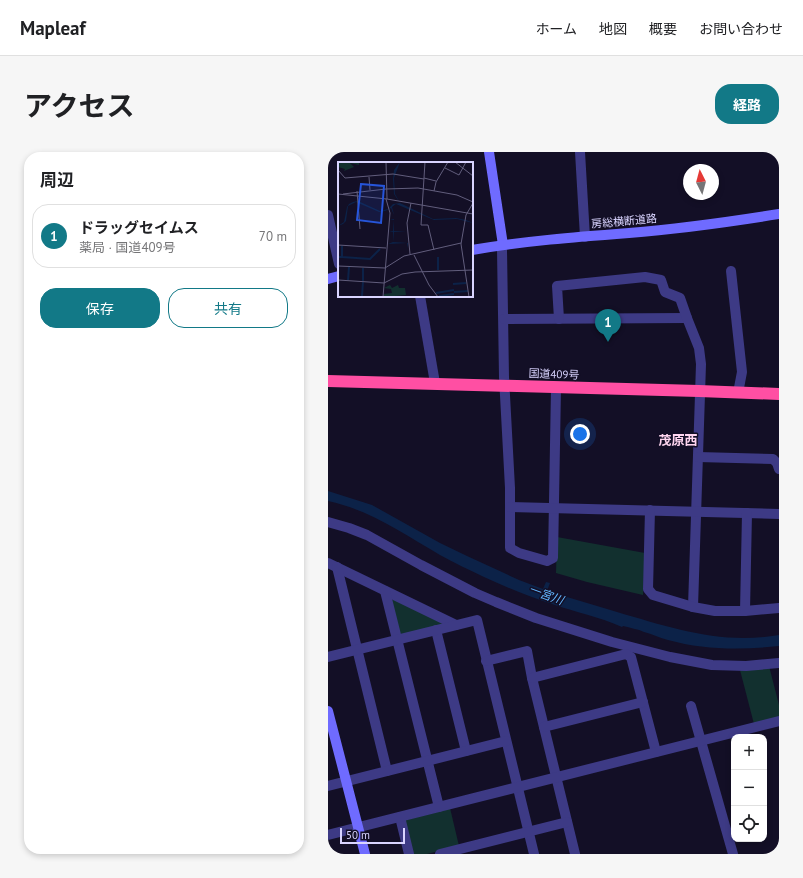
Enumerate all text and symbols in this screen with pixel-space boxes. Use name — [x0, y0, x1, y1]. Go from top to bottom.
text: Mapleaf — [20, 16, 86, 40]
text: ホーム — [535, 20, 577, 38]
text: 地図 — [599, 20, 627, 38]
text: 概要 — [649, 20, 677, 38]
text: お問い合わせ — [699, 20, 783, 38]
button: 経路 — [715, 84, 779, 124]
text: アクセス — [24, 87, 135, 124]
inset map — [338, 162, 473, 297]
north arrow — [683, 164, 719, 200]
text: 周辺 — [40, 169, 74, 191]
street label: 房総横断道路 — [591, 211, 657, 231]
text: ドラッグセイムス — [79, 218, 199, 237]
text: 1 — [50, 228, 58, 245]
text: 70 m — [259, 228, 287, 245]
text: 薬局 · 国道409号 — [79, 239, 176, 256]
button: 保存 — [40, 288, 160, 328]
button: 共有 — [168, 288, 288, 328]
pin: 1 — [595, 309, 621, 342]
street label: 国道409号 — [528, 366, 580, 382]
your location — [570, 424, 590, 444]
district label: 茂原西 — [658, 432, 698, 449]
water label: 一宮川 — [527, 581, 568, 608]
map controls — [731, 734, 767, 842]
button: + — [731, 734, 767, 770]
button: − — [731, 770, 767, 806]
button: locate — [731, 806, 767, 842]
scale bar — [340, 826, 405, 845]
text: 50 m — [346, 828, 370, 842]

